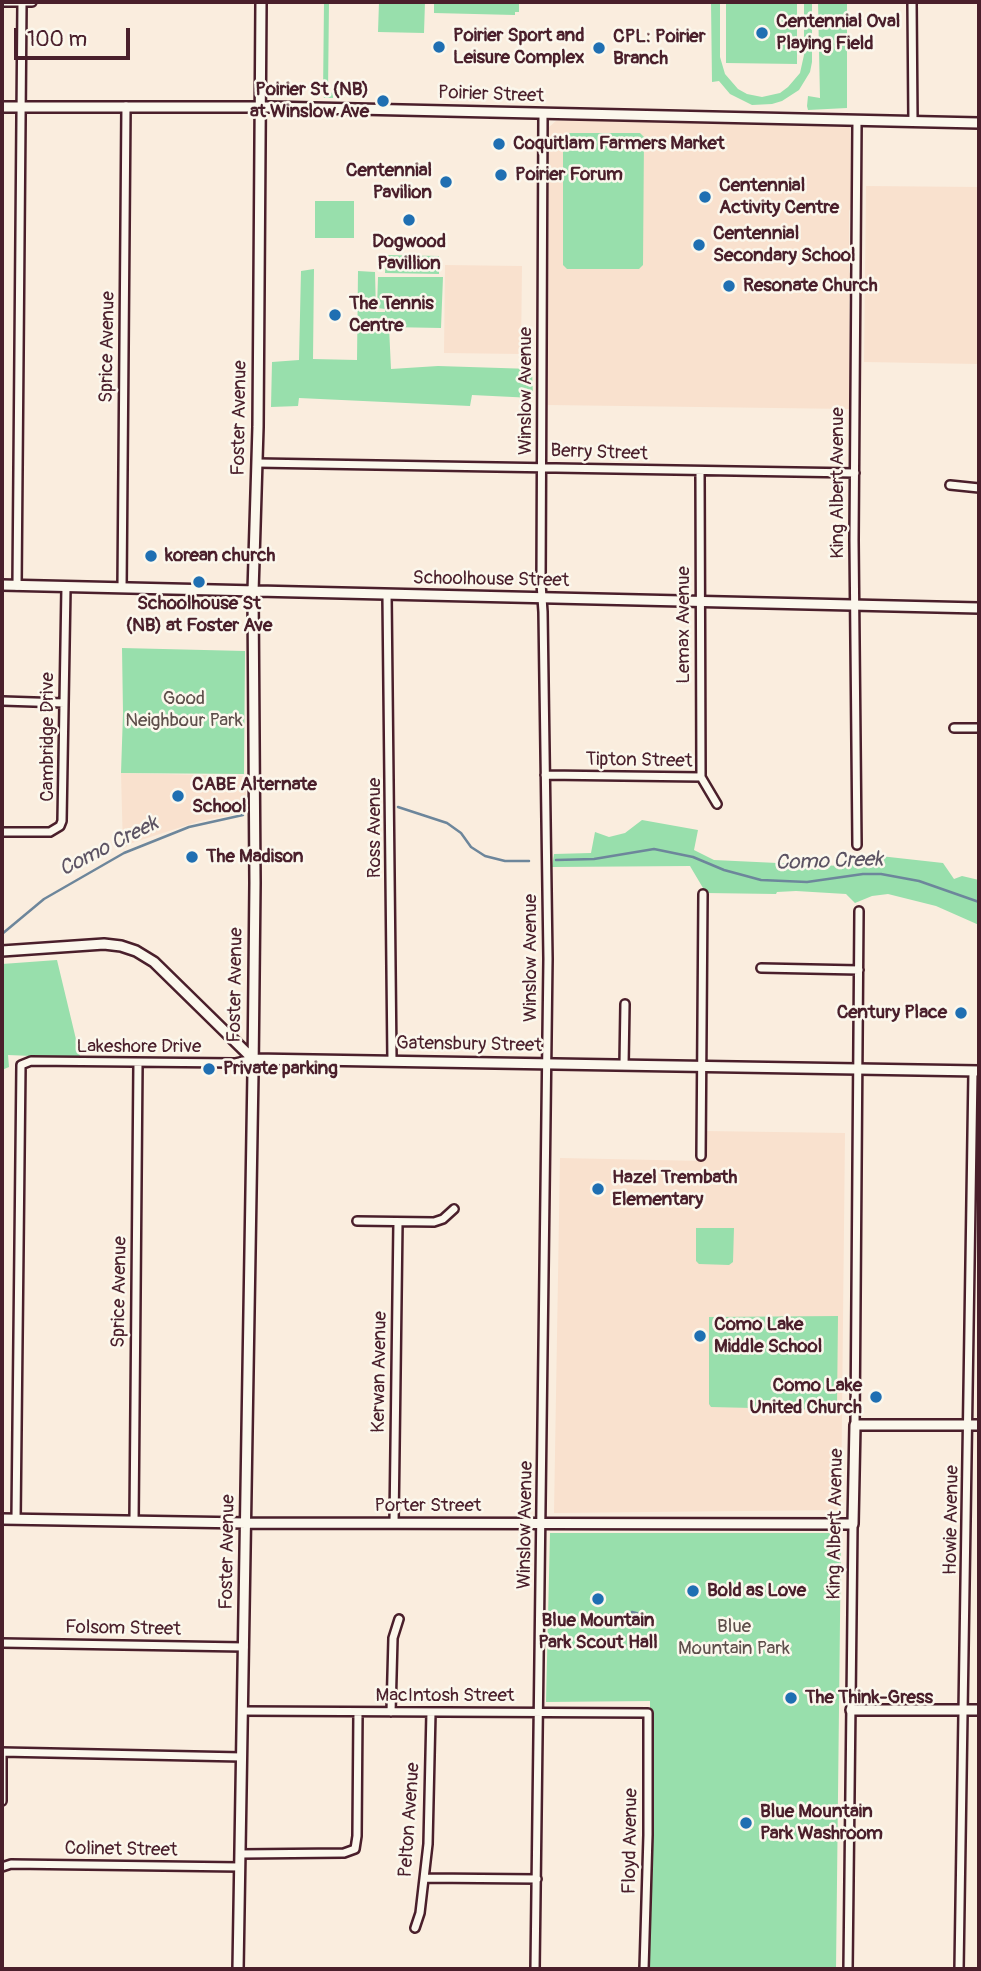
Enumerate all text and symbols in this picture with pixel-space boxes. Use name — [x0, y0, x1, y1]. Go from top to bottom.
place label: Centennial Oval Playing Field — [776, 11, 900, 55]
scale bar — [18, 14, 133, 58]
place label: Poirier Sport and Leisure Complex — [453, 25, 585, 69]
marker: Centennial Oval Playing Field — [754, 25, 770, 41]
text: 100 m — [27, 26, 87, 53]
place label: CPL: Poirier Branch — [613, 26, 706, 70]
marker: Poirier Sport and Leisure Complex — [431, 39, 447, 55]
marker: CPL: Poirier Branch — [591, 40, 607, 56]
place label: Poirier St (NB) at Winslow Ave — [250, 79, 369, 123]
street label: Poirier Street — [438, 82, 544, 108]
marker: Poirier St (NB) at Winslow Ave — [375, 93, 391, 109]
place label: Coquitlam Farmers Market — [513, 133, 725, 155]
marker: Coquitlam Farmers Market — [491, 136, 507, 152]
place label: Centennial Pavilion — [346, 160, 432, 204]
place label: Poirier Forum — [515, 164, 623, 186]
marker: Poirier Forum — [493, 167, 509, 183]
marker: Centennial Pavilion — [438, 174, 454, 190]
place label: Centennial Activity Centre — [719, 175, 839, 219]
marker: Centennial Activity Centre — [697, 189, 713, 205]
marker: Dogwood Pavillion — [401, 212, 417, 228]
place label: Centennial Secondary School — [713, 223, 856, 267]
place label: Dogwood Pavillion — [372, 231, 446, 275]
marker: Centennial Secondary School — [691, 237, 707, 253]
place label: Resonate Church — [743, 275, 878, 297]
marker: Resonate Church — [721, 278, 737, 294]
street label: Sprice Avenue — [96, 291, 120, 403]
place label: The Tennis Centre — [349, 293, 434, 337]
marker: The Tennis Centre — [327, 307, 343, 323]
street label: Winslow Avenue — [515, 327, 537, 455]
street label: Foster Avenue — [228, 360, 252, 476]
street label: King Albert Avenue — [827, 407, 849, 559]
street label: Berry Street — [550, 440, 648, 466]
place label: korean church — [165, 545, 276, 567]
marker: korean church — [143, 548, 159, 564]
street label: Lemax Avenue — [673, 566, 695, 684]
street label: Schoolhouse Street — [412, 567, 570, 593]
marker: Schoolhouse St (NB) at Foster Ave — [191, 574, 207, 590]
place label: Schoolhouse St (NB) at Foster Ave — [126, 593, 272, 637]
street label: Cambridge Drive — [37, 672, 59, 802]
park label: Good Neighbour Park — [125, 688, 243, 732]
street label: Tipton Street — [585, 749, 693, 773]
place label: CABE Alternate School — [192, 774, 317, 818]
street label: Ross Avenue — [364, 778, 386, 878]
marker: CABE Alternate School — [170, 788, 186, 804]
water label: Como Creek — [55, 811, 163, 883]
place label: The Madison — [206, 846, 303, 868]
water label: Como Creek — [775, 848, 883, 876]
marker: The Madison — [184, 849, 200, 865]
street label: Winslow Avenue — [520, 894, 542, 1022]
street label: Foster Avenue — [224, 927, 248, 1043]
place label: Century Place — [837, 1002, 947, 1024]
marker: Century Place — [953, 1005, 969, 1021]
street label: Gatensbury Street — [396, 1032, 542, 1058]
street label: Lakeshore Drive — [77, 1036, 201, 1058]
place label: Private parking — [223, 1058, 338, 1080]
marker: Private parking — [201, 1061, 217, 1077]
place label: Hazel Trembath Elementary — [612, 1167, 737, 1211]
marker: Hazel Trembath Elementary — [590, 1181, 606, 1197]
street label: Sprice Avenue — [108, 1236, 132, 1348]
street label: Kerwan Avenue — [368, 1311, 392, 1433]
place label: Como Lake Middle School — [714, 1314, 822, 1358]
marker: Como Lake Middle School — [692, 1328, 708, 1344]
place label: Como Lake United Church — [749, 1375, 862, 1419]
marker: Como Lake United Church — [868, 1389, 884, 1405]
street label: King Albert Avenue — [823, 1448, 849, 1600]
street label: Winslow Avenue — [513, 1461, 539, 1589]
street label: Howie Avenue — [940, 1465, 964, 1575]
street label: Foster Avenue — [216, 1494, 240, 1610]
street label: Porter Street — [375, 1495, 481, 1517]
place label: Bold as Love — [707, 1580, 806, 1602]
marker: Bold as Love — [685, 1583, 701, 1599]
marker: Blue Mountain Park Scout Hall — [590, 1591, 606, 1607]
place label: Blue Mountain Park Scout Hall — [538, 1610, 658, 1654]
park label: Blue Mountain Park — [678, 1616, 790, 1660]
street label: Folsom Street — [65, 1617, 181, 1641]
street label: MacIntosh Street — [375, 1685, 515, 1707]
place label: The Think-Gress — [805, 1687, 933, 1709]
marker: The Think-Gress — [783, 1690, 799, 1706]
street label: Pelton Avenue — [395, 1762, 425, 1878]
street label: Floyd Avenue — [619, 1788, 643, 1894]
place label: Blue Mountain Park Washroom — [760, 1801, 883, 1845]
marker: Blue Mountain Park Washroom — [738, 1815, 754, 1831]
street label: Colinet Street — [64, 1838, 178, 1862]

